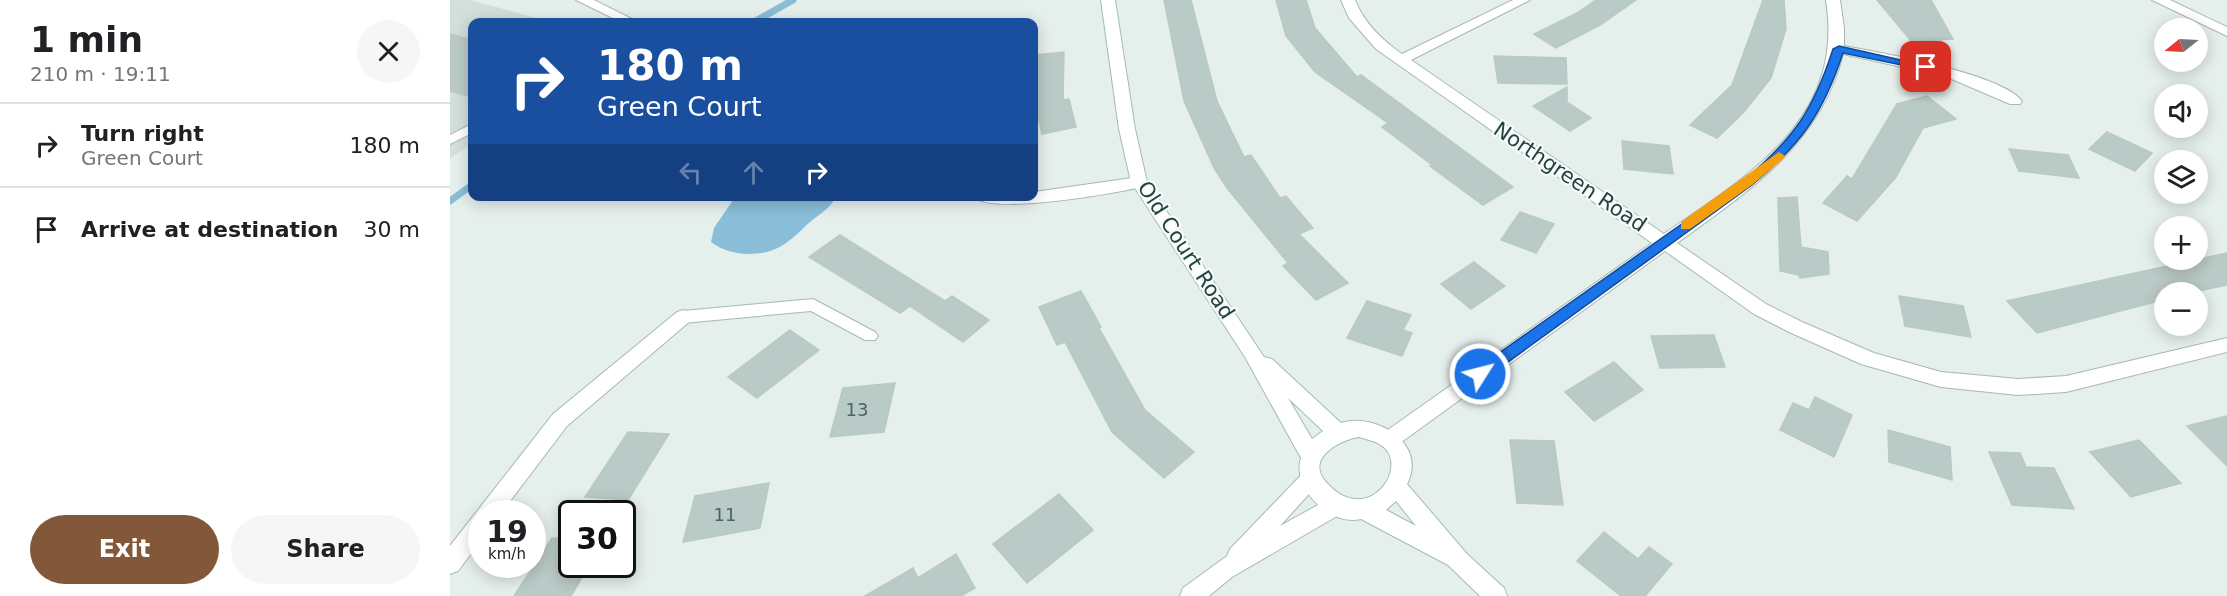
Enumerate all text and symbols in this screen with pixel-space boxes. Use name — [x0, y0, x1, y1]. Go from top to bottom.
north arrow — [2154, 18, 2208, 72]
map controls — [2154, 18, 2208, 336]
text: 1 min — [30, 19, 143, 60]
button: close — [357, 20, 420, 83]
text: 180 m — [597, 41, 743, 90]
pin — [1900, 41, 1951, 92]
icon: right — [498, 42, 576, 120]
icon: arrive — [1909, 50, 1942, 83]
text: 210 m · 19:11 — [30, 62, 171, 86]
button: sound — [2154, 84, 2208, 138]
text: Green Court — [597, 91, 762, 122]
street label: Northgreen Road — [1489, 117, 1651, 237]
text: Turn right — [81, 121, 204, 146]
icon: right — [30, 129, 63, 162]
text: 180 m — [350, 133, 420, 158]
text: Green Court — [81, 146, 203, 170]
button: layers — [2154, 150, 2208, 204]
icon: left — [674, 156, 707, 189]
icon: ahead — [737, 156, 770, 189]
icon: right — [800, 156, 833, 189]
street label: Old Court Road — [1133, 177, 1239, 323]
icon: arrive — [30, 213, 63, 246]
button: + — [2154, 216, 2208, 270]
text: Arrive at destination — [81, 217, 338, 242]
text: 30 m — [364, 217, 420, 242]
button: − — [2154, 282, 2208, 336]
position arrow — [1448, 342, 1512, 406]
house number: 13 — [846, 399, 868, 420]
speed limit sign: 30 — [558, 500, 636, 578]
house number: 11 — [714, 504, 736, 525]
text: 19 — [486, 514, 528, 549]
button: Exit — [30, 515, 219, 584]
button: Share — [231, 515, 420, 584]
text: km/h — [488, 545, 526, 563]

